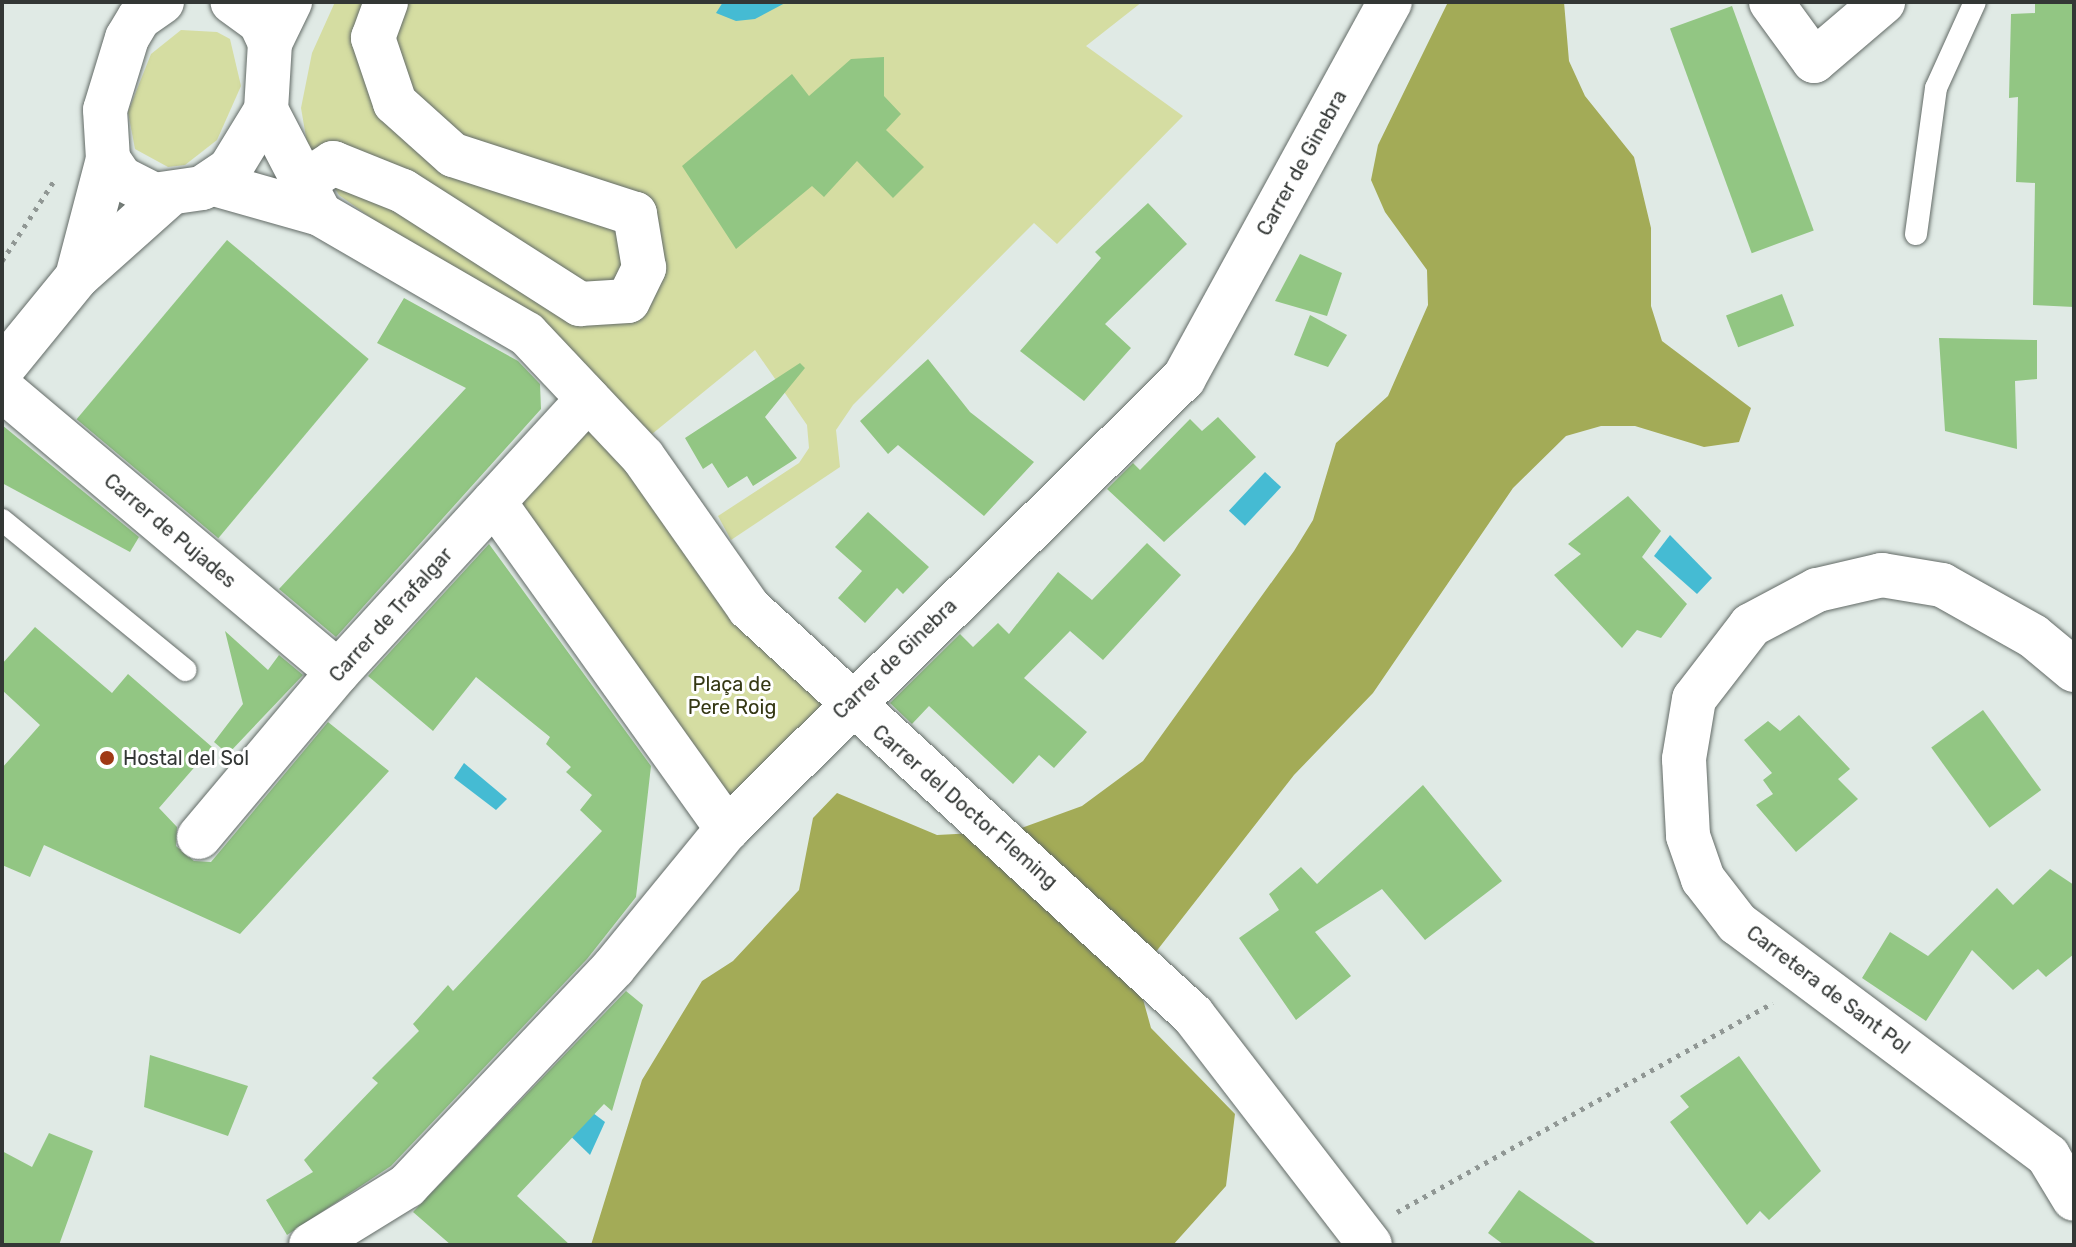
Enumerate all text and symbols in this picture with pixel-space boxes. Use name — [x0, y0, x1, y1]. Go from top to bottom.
street label: Carrer de Ginebra — [1252, 86, 1352, 240]
street label: Carrer de Pujades — [99, 469, 241, 593]
street label: Carrer de Trafalgar — [324, 543, 458, 687]
street label: Carrer de Ginebra — [828, 594, 962, 724]
park label: Plaça de Pere Roig — [688, 672, 776, 719]
street label: Carrer del Doctor Fleming — [867, 720, 1063, 894]
place label: Hostal del Sol — [123, 746, 249, 770]
marker: Hostal del Sol — [98, 749, 116, 767]
street label: Carretera de Sant Pol — [1742, 921, 1914, 1059]

